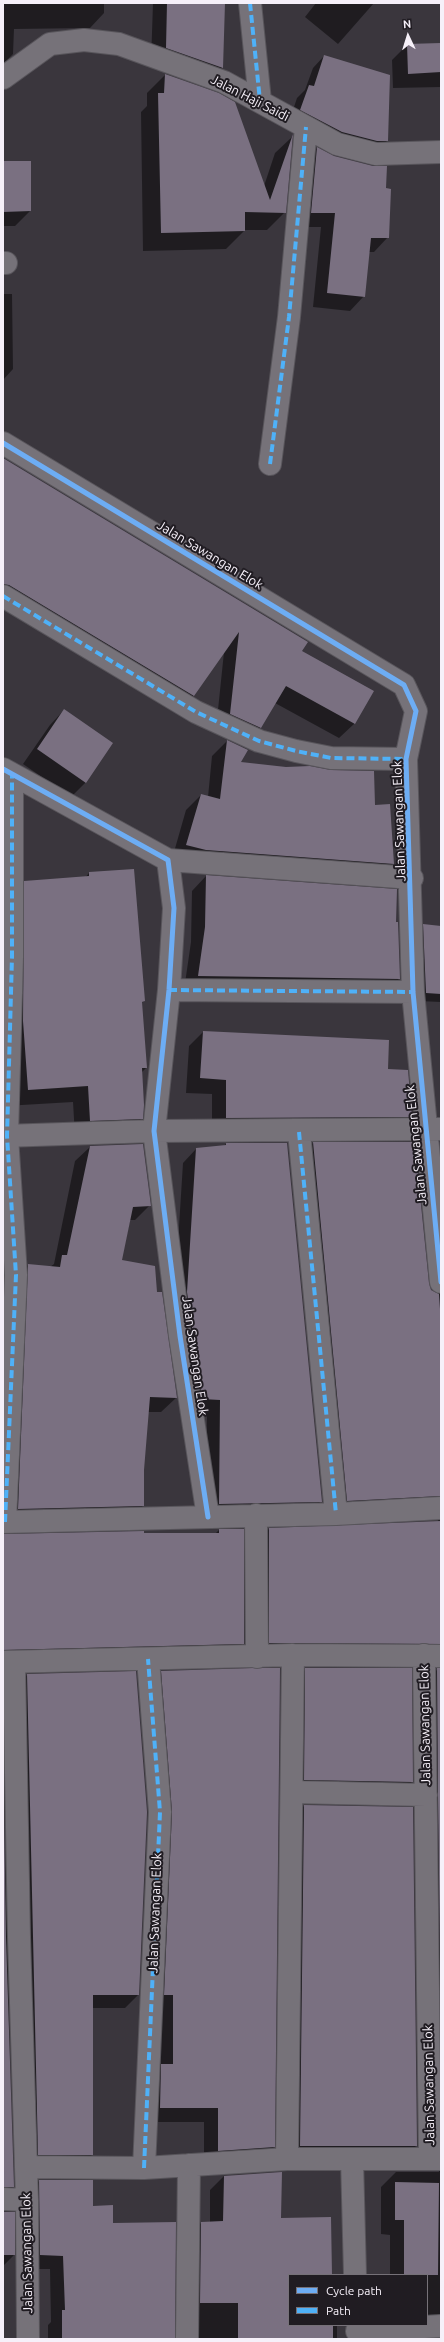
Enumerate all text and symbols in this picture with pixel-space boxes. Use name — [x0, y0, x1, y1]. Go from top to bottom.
north arrow — [388, 16, 428, 56]
text: N — [403, 18, 412, 30]
street label: Jalan Haji Saidi — [208, 72, 292, 124]
street label: Jalan Sawangan Elok — [154, 517, 266, 593]
street label: Jalan Sawangan Elok — [389, 760, 409, 882]
street label: Jalan Sawangan Elok — [402, 1084, 430, 1206]
street label: Jalan Sawangan Elok — [179, 1295, 211, 1417]
street label: Jalan Sawangan Elok — [416, 1665, 434, 1785]
street label: Jalan Sawangan Elok — [145, 1852, 165, 1974]
street label: Jalan Sawangan Elok — [420, 2025, 438, 2145]
street label: Jalan Sawangan Elok — [18, 2193, 36, 2313]
legend — [288, 2274, 428, 2326]
text: Cycle path — [326, 2284, 382, 2297]
text: Path — [326, 2304, 351, 2317]

